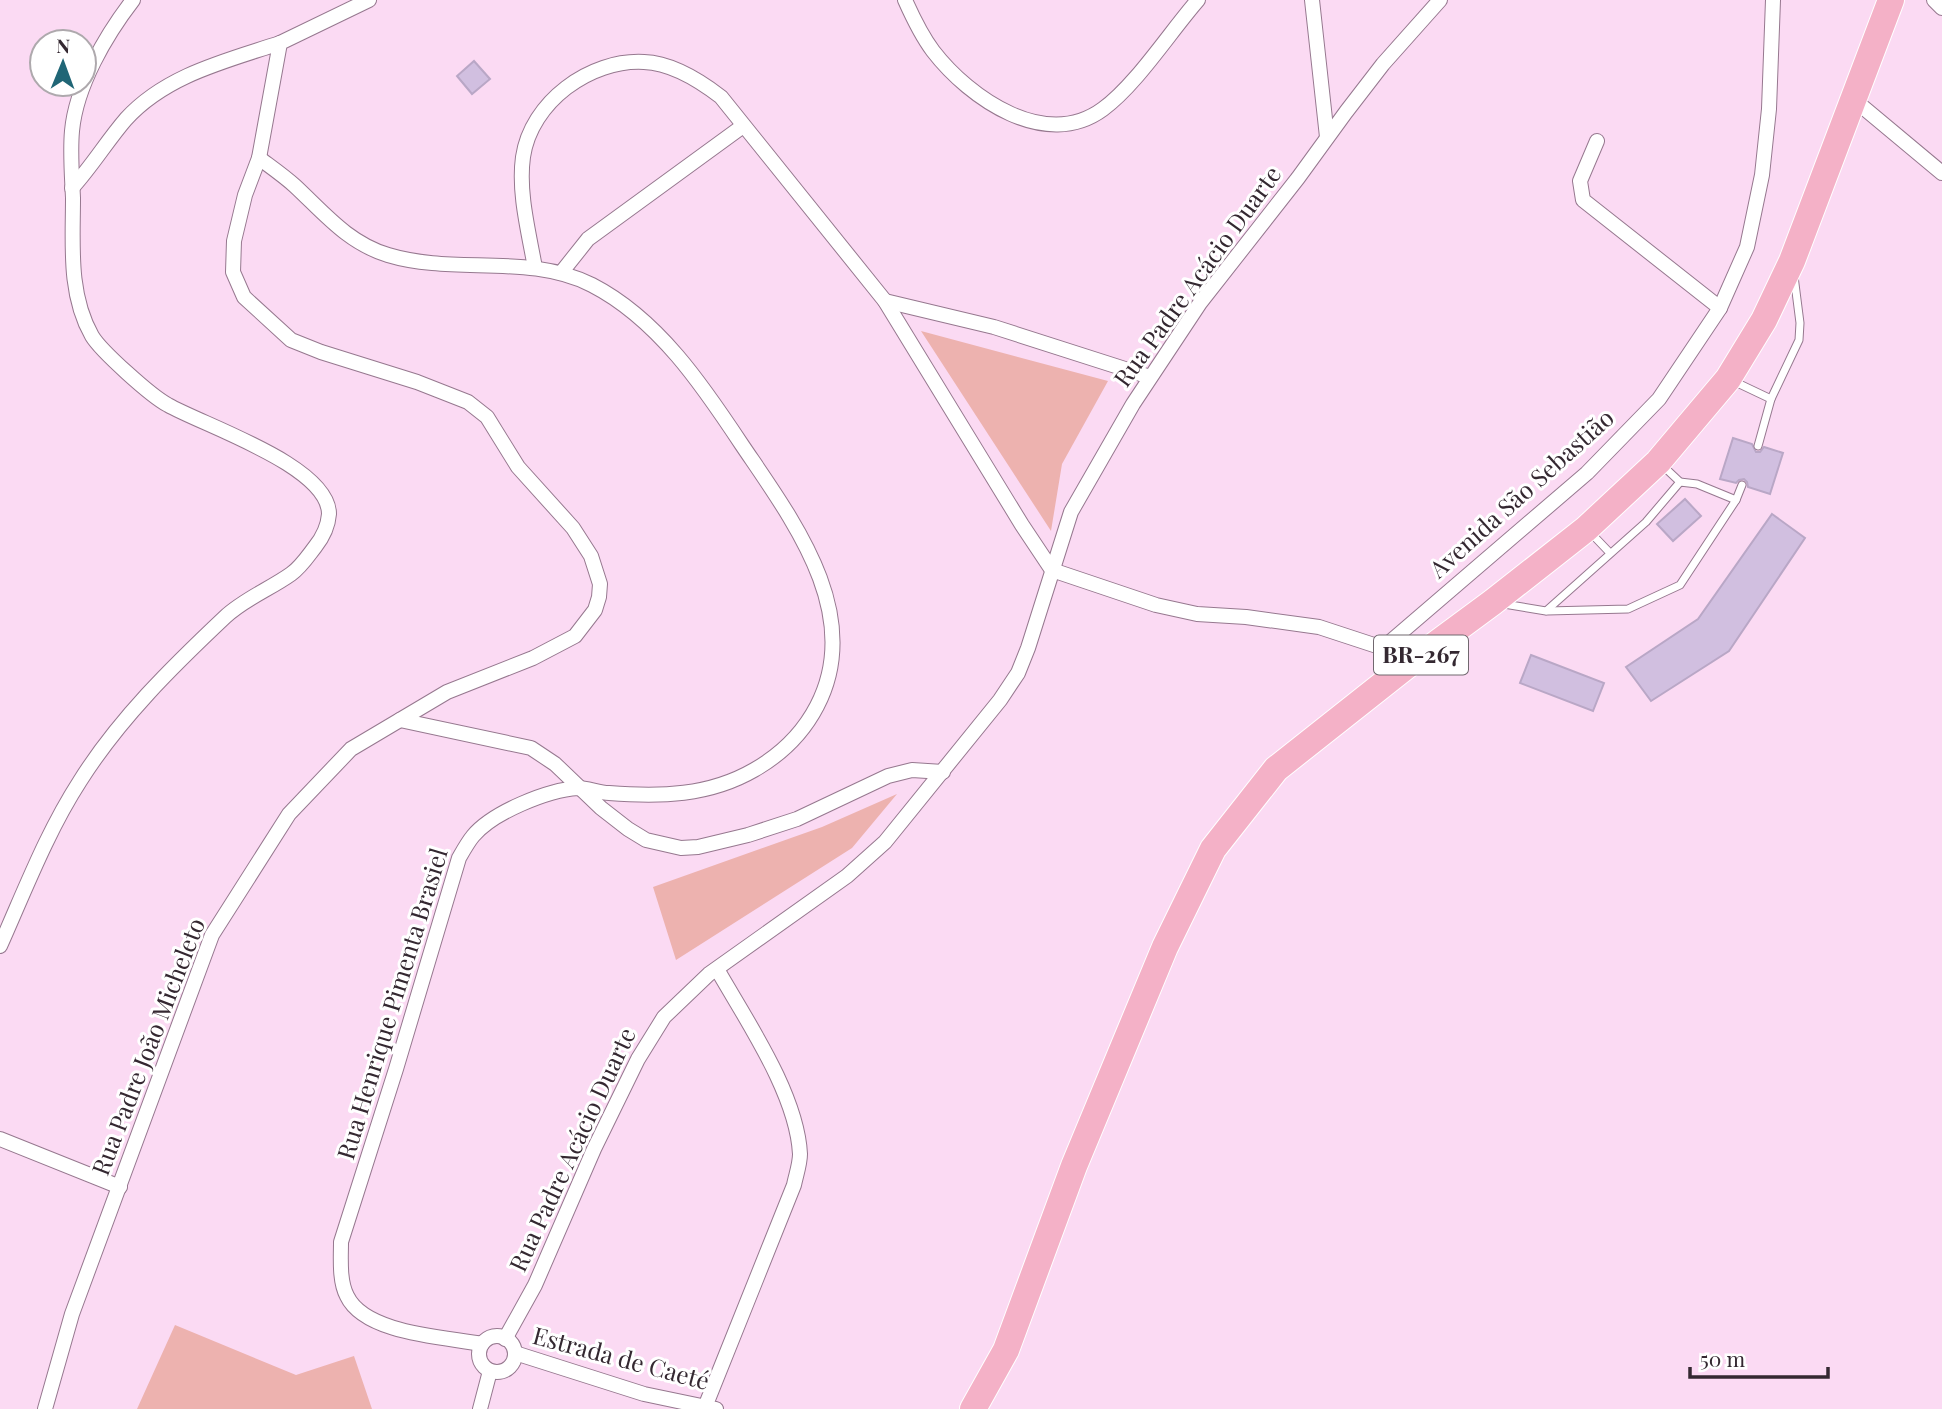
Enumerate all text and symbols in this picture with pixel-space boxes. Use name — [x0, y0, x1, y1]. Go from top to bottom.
north arrow — [28, 28, 98, 98]
text: N — [56, 32, 71, 58]
street label: Rua Padre Acácio Duarte — [1105, 159, 1287, 393]
street label: Avenida São Sebastião — [1421, 401, 1620, 585]
road number: BR-267 — [1374, 636, 1468, 674]
street label: Rua Henrique Pimenta Brasiel — [328, 844, 454, 1163]
street label: Rua Padre João Micheleto — [83, 913, 211, 1180]
street label: Rua Padre Acácio Duarte — [501, 1022, 642, 1276]
street label: Estrada de Caeté — [530, 1318, 713, 1396]
scale bar — [1690, 1336, 1828, 1380]
text: 50 m — [1700, 1344, 1746, 1372]

